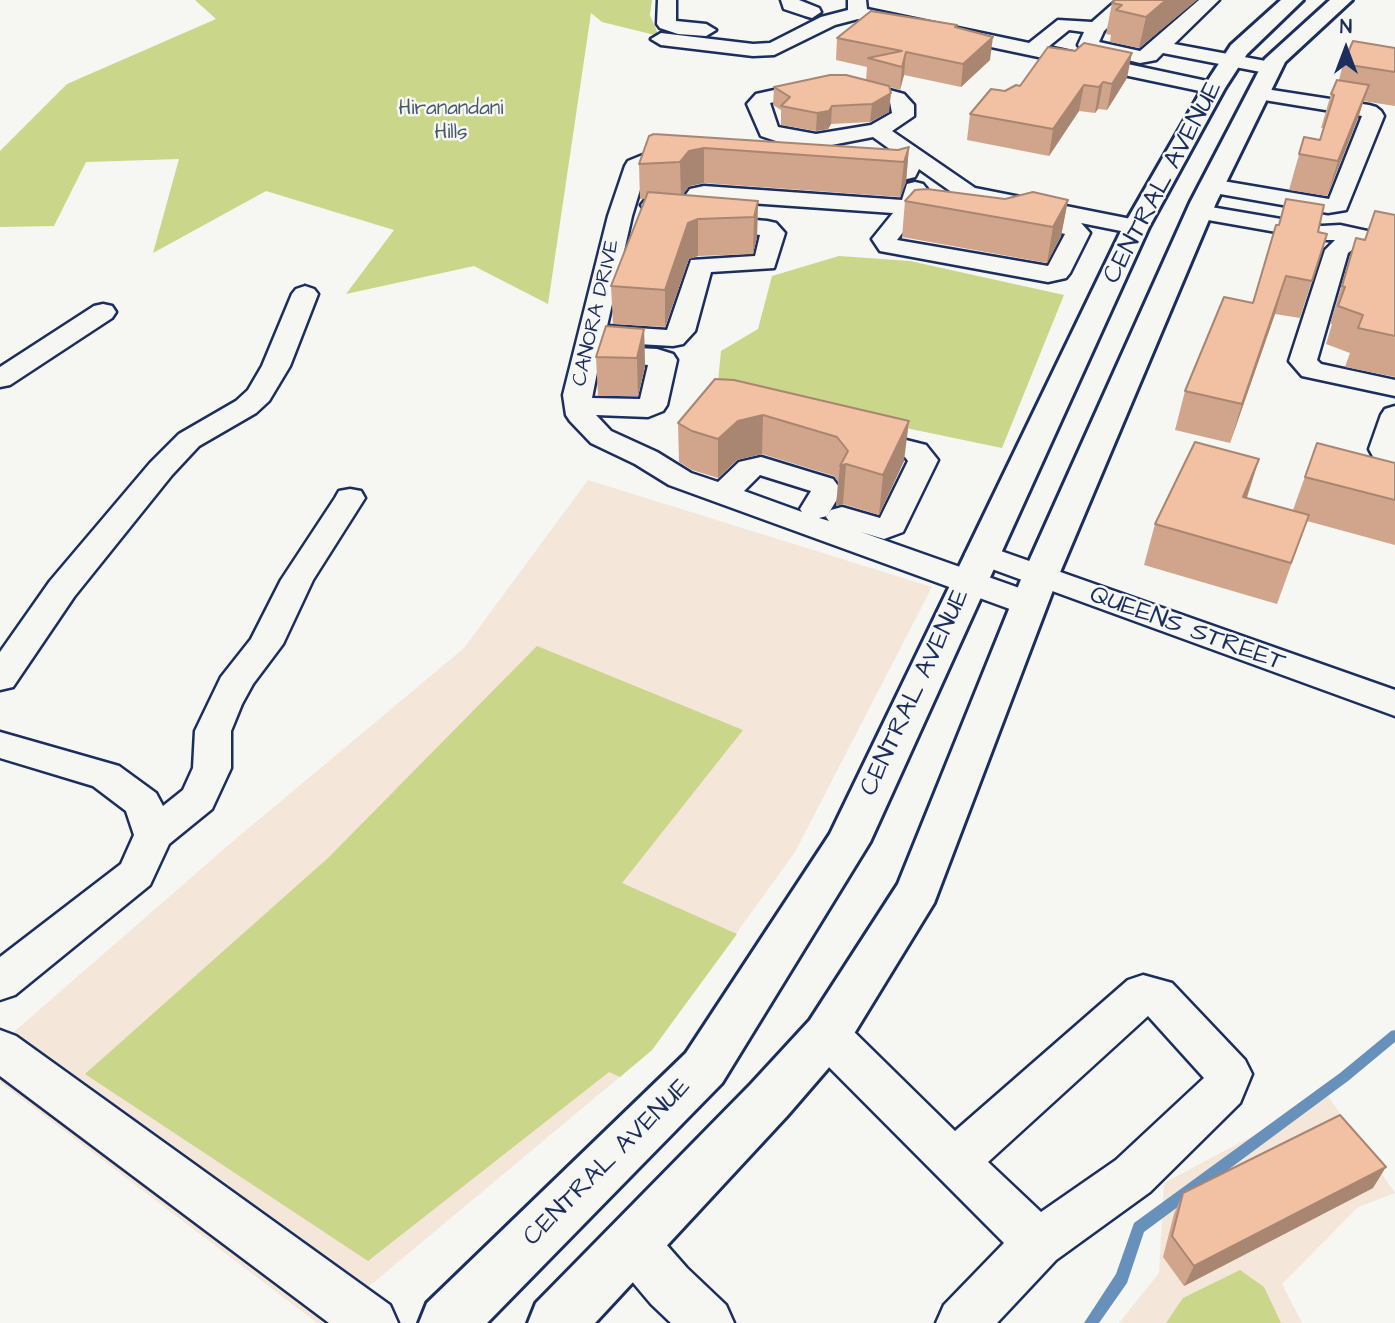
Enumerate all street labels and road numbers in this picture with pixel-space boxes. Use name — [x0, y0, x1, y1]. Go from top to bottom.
street label: CENTRAL AVENUE — [1098, 77, 1230, 289]
street label: CANORA DRIVE — [568, 237, 626, 389]
street label: QUEENS STREET — [1085, 580, 1289, 680]
street label: CENTRAL AVENUE — [854, 585, 978, 801]
street label: CENTRAL AVENUE — [518, 1073, 698, 1253]

